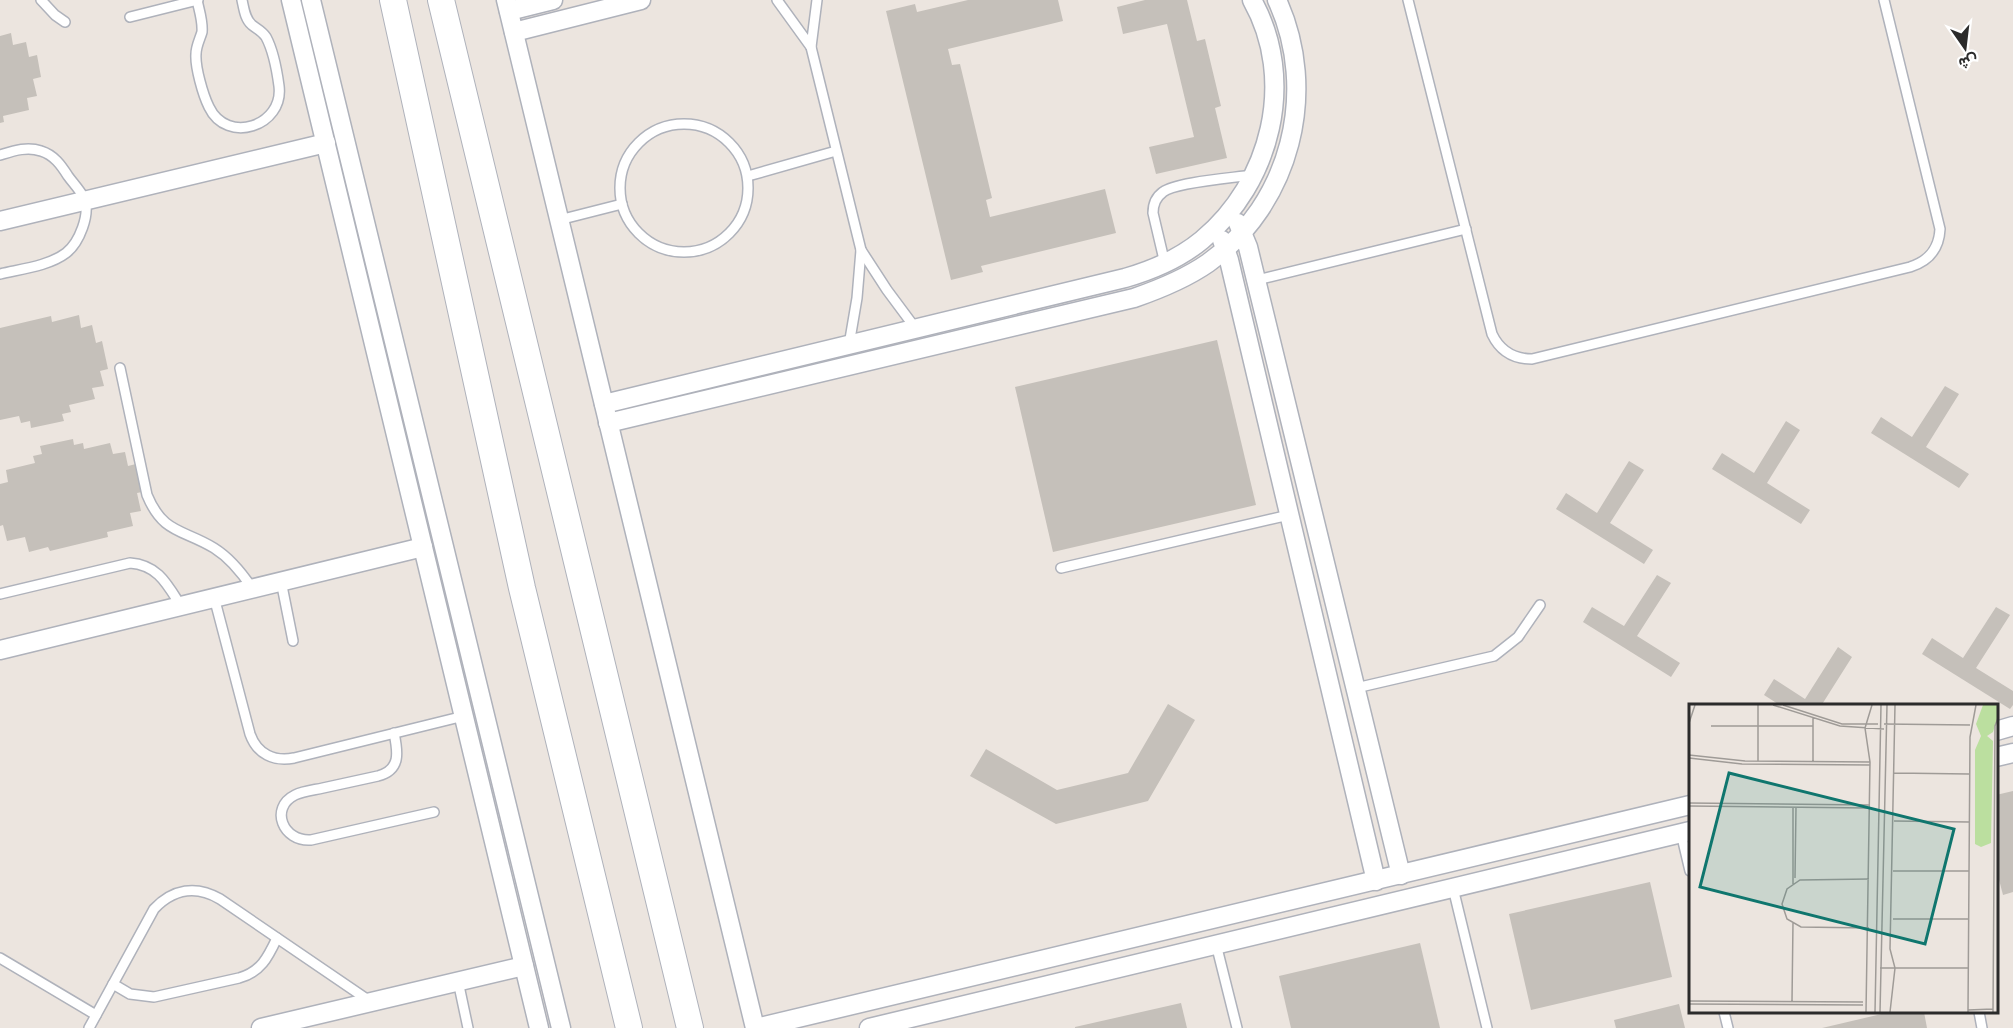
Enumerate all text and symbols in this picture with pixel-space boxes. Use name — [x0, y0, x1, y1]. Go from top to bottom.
north arrow — [1935, 18, 1995, 78]
text: ش — [1956, 49, 1981, 76]
inset map — [1689, 704, 1998, 1013]

